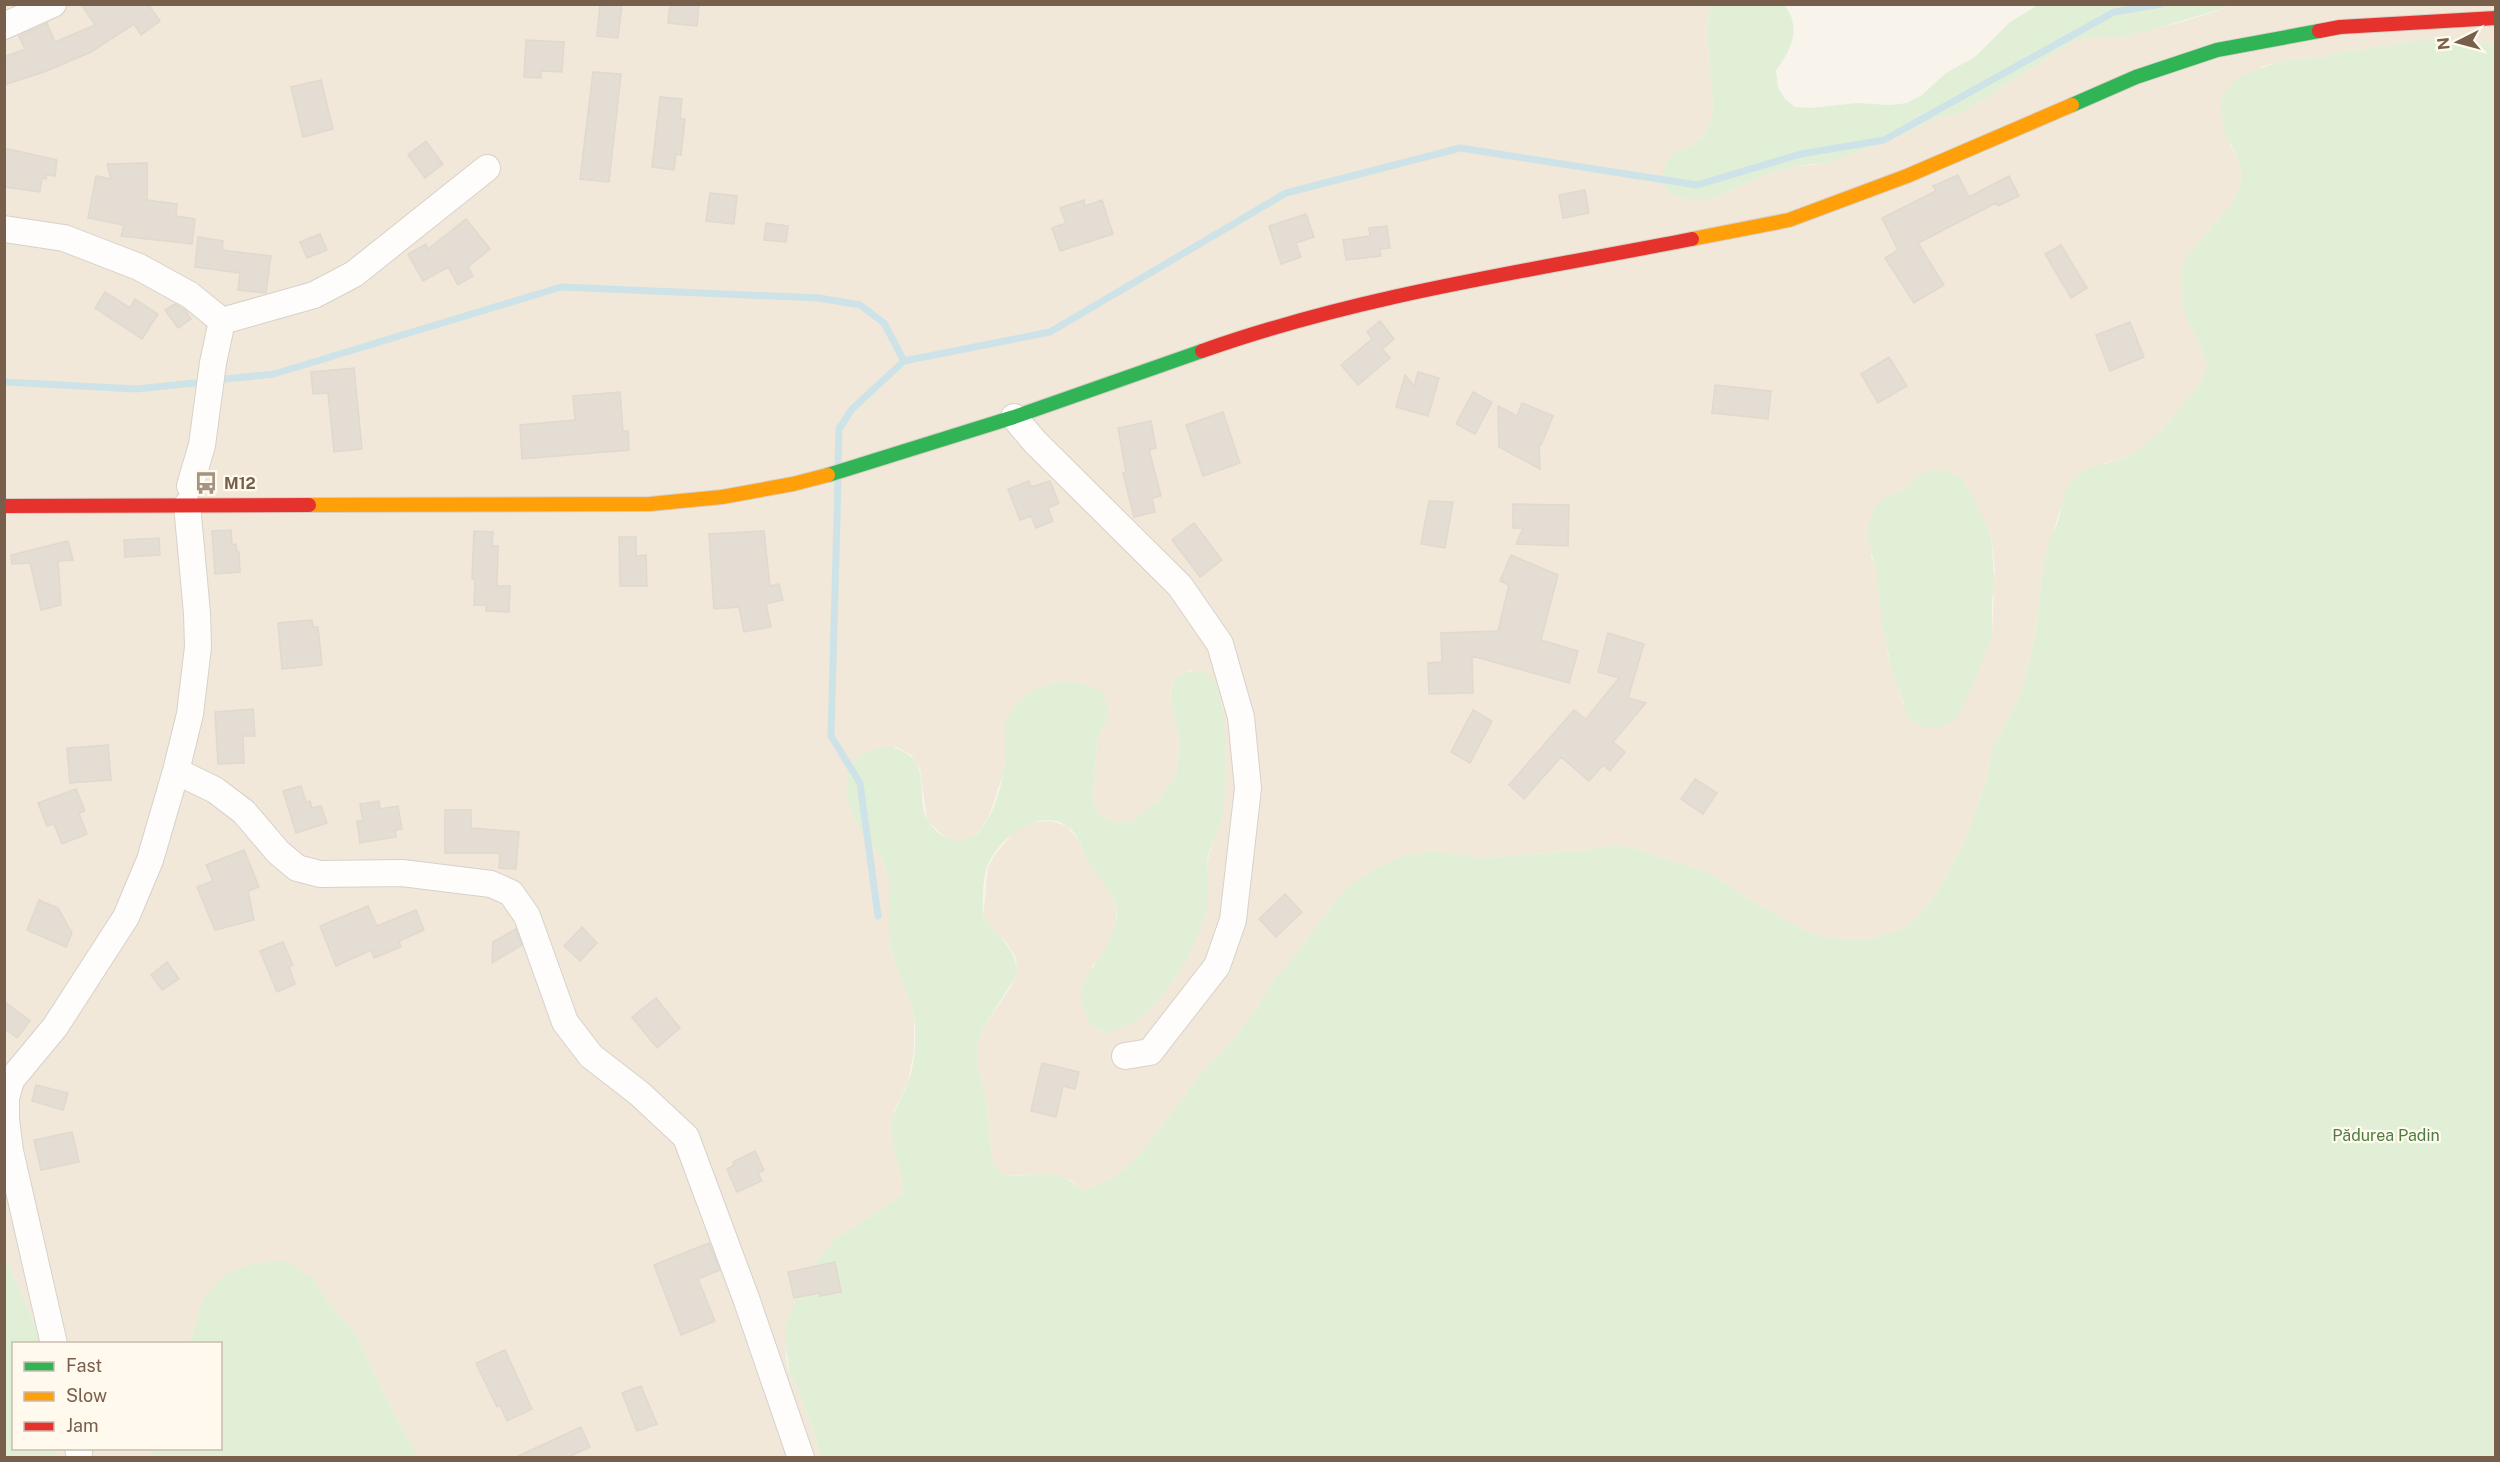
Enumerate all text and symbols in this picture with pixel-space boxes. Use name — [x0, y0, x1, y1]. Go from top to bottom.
north arrow — [2428, 12, 2488, 72]
text: N — [2433, 36, 2454, 51]
bus stop icon: M12 — [193, 470, 219, 496]
place label: M12 — [224, 474, 256, 493]
park label: Pădurea Padin — [2332, 1126, 2440, 1145]
legend — [12, 1342, 222, 1450]
text: Fast — [66, 1355, 102, 1376]
text: Slow — [66, 1385, 107, 1406]
text: Jam — [66, 1415, 99, 1436]

